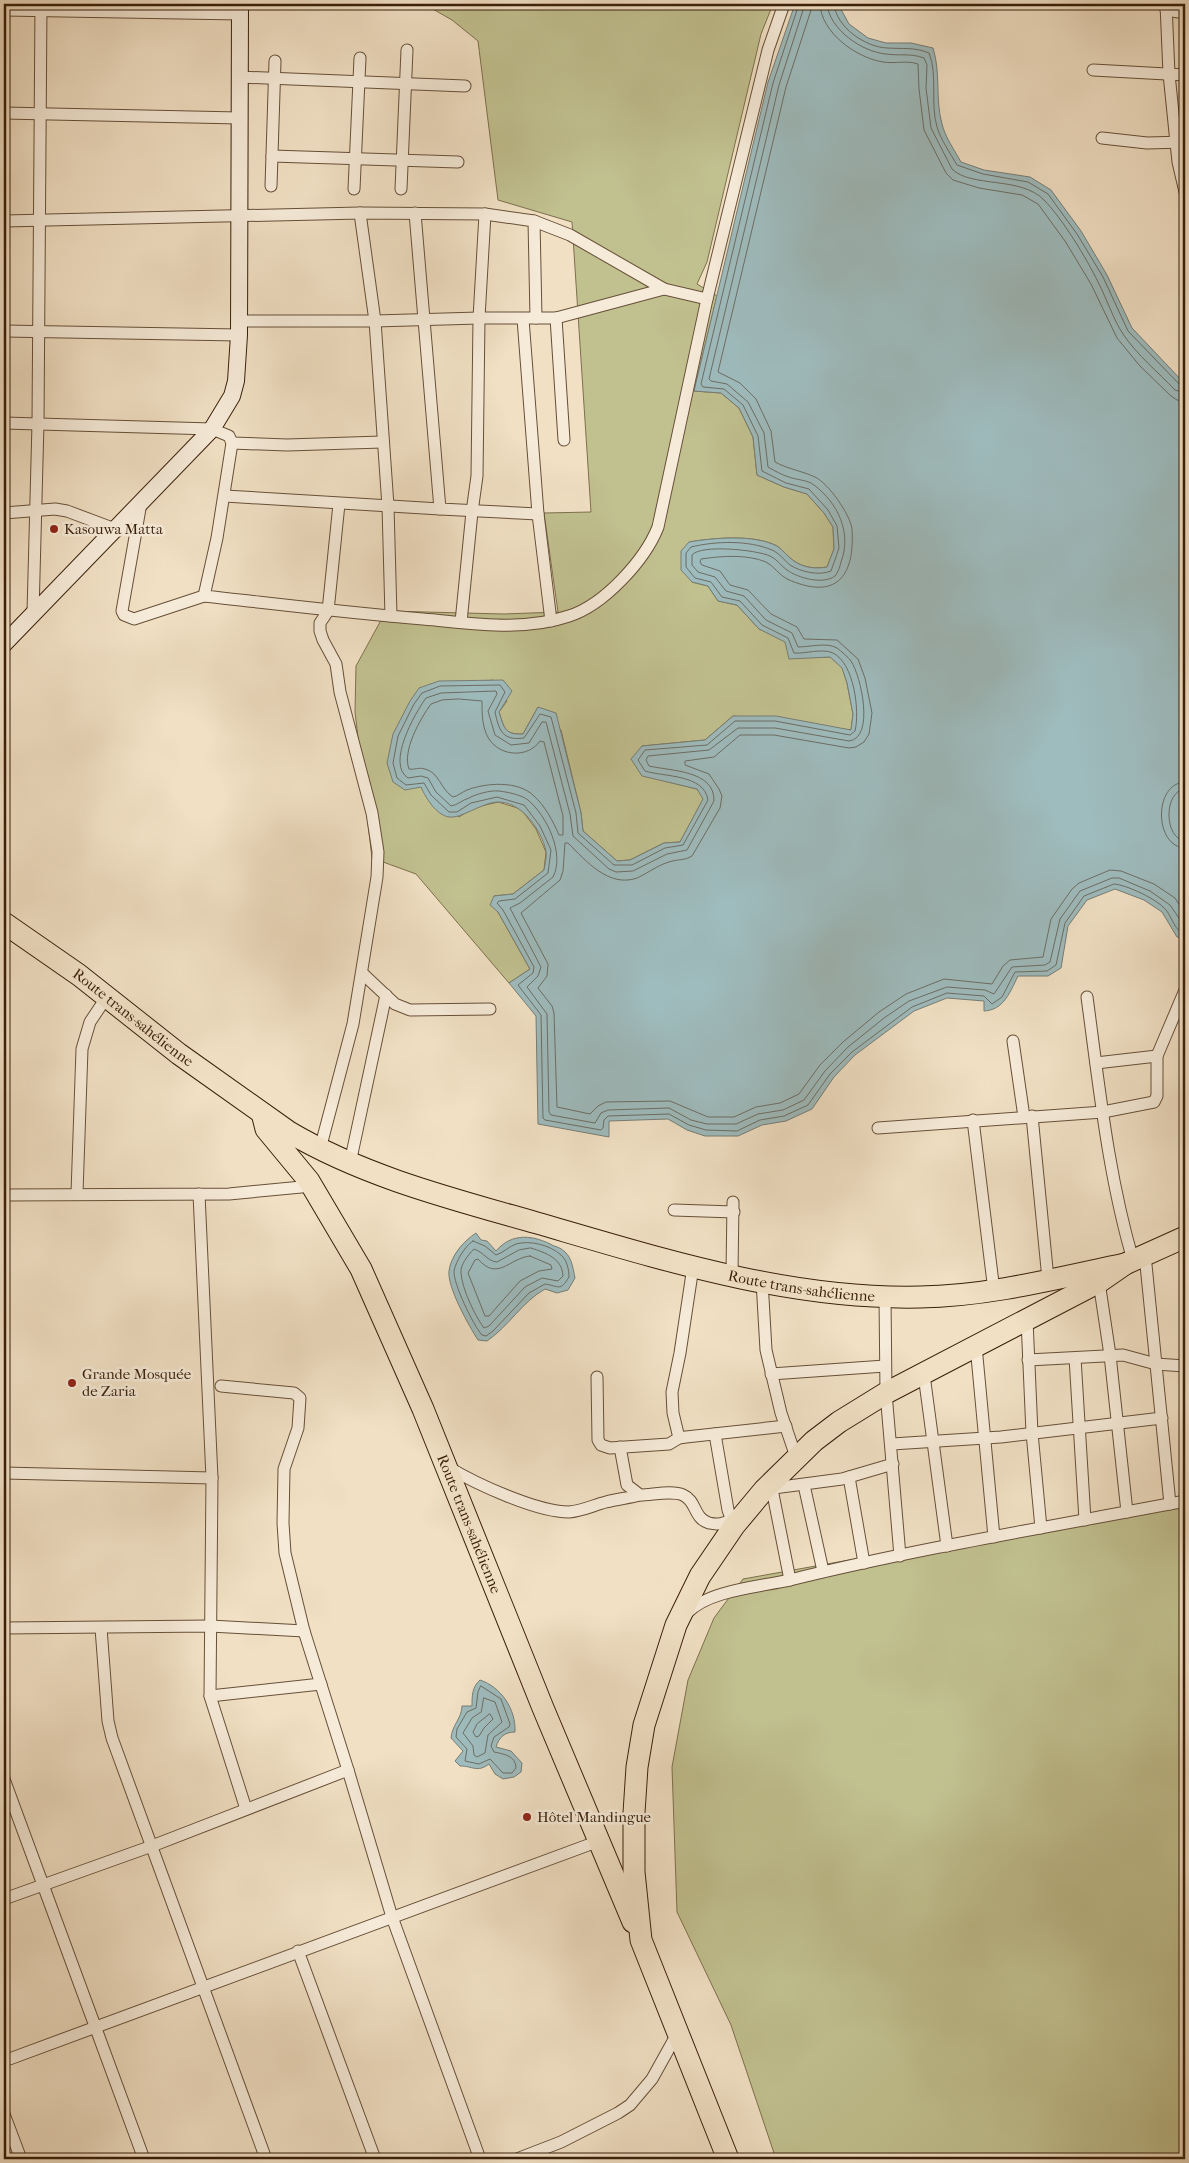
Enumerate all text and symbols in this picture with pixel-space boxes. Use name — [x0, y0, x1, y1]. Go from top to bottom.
place label: Kasouwa Matta — [64, 520, 164, 538]
marker: Kasouwa Matta — [48, 523, 60, 535]
street label: Route trans-sahélienne — [69, 964, 197, 1071]
street label: Route trans-sahélienne — [726, 1266, 876, 1305]
place label: Grande Mosquée de Zaria — [82, 1365, 192, 1400]
marker: Grande Mosquée de Zaria — [66, 1377, 78, 1389]
street label: Route trans-sahélienne — [433, 1452, 505, 1597]
place label: Hôtel Mandingue — [537, 1808, 652, 1826]
marker: Hôtel Mandingue — [521, 1811, 533, 1823]

